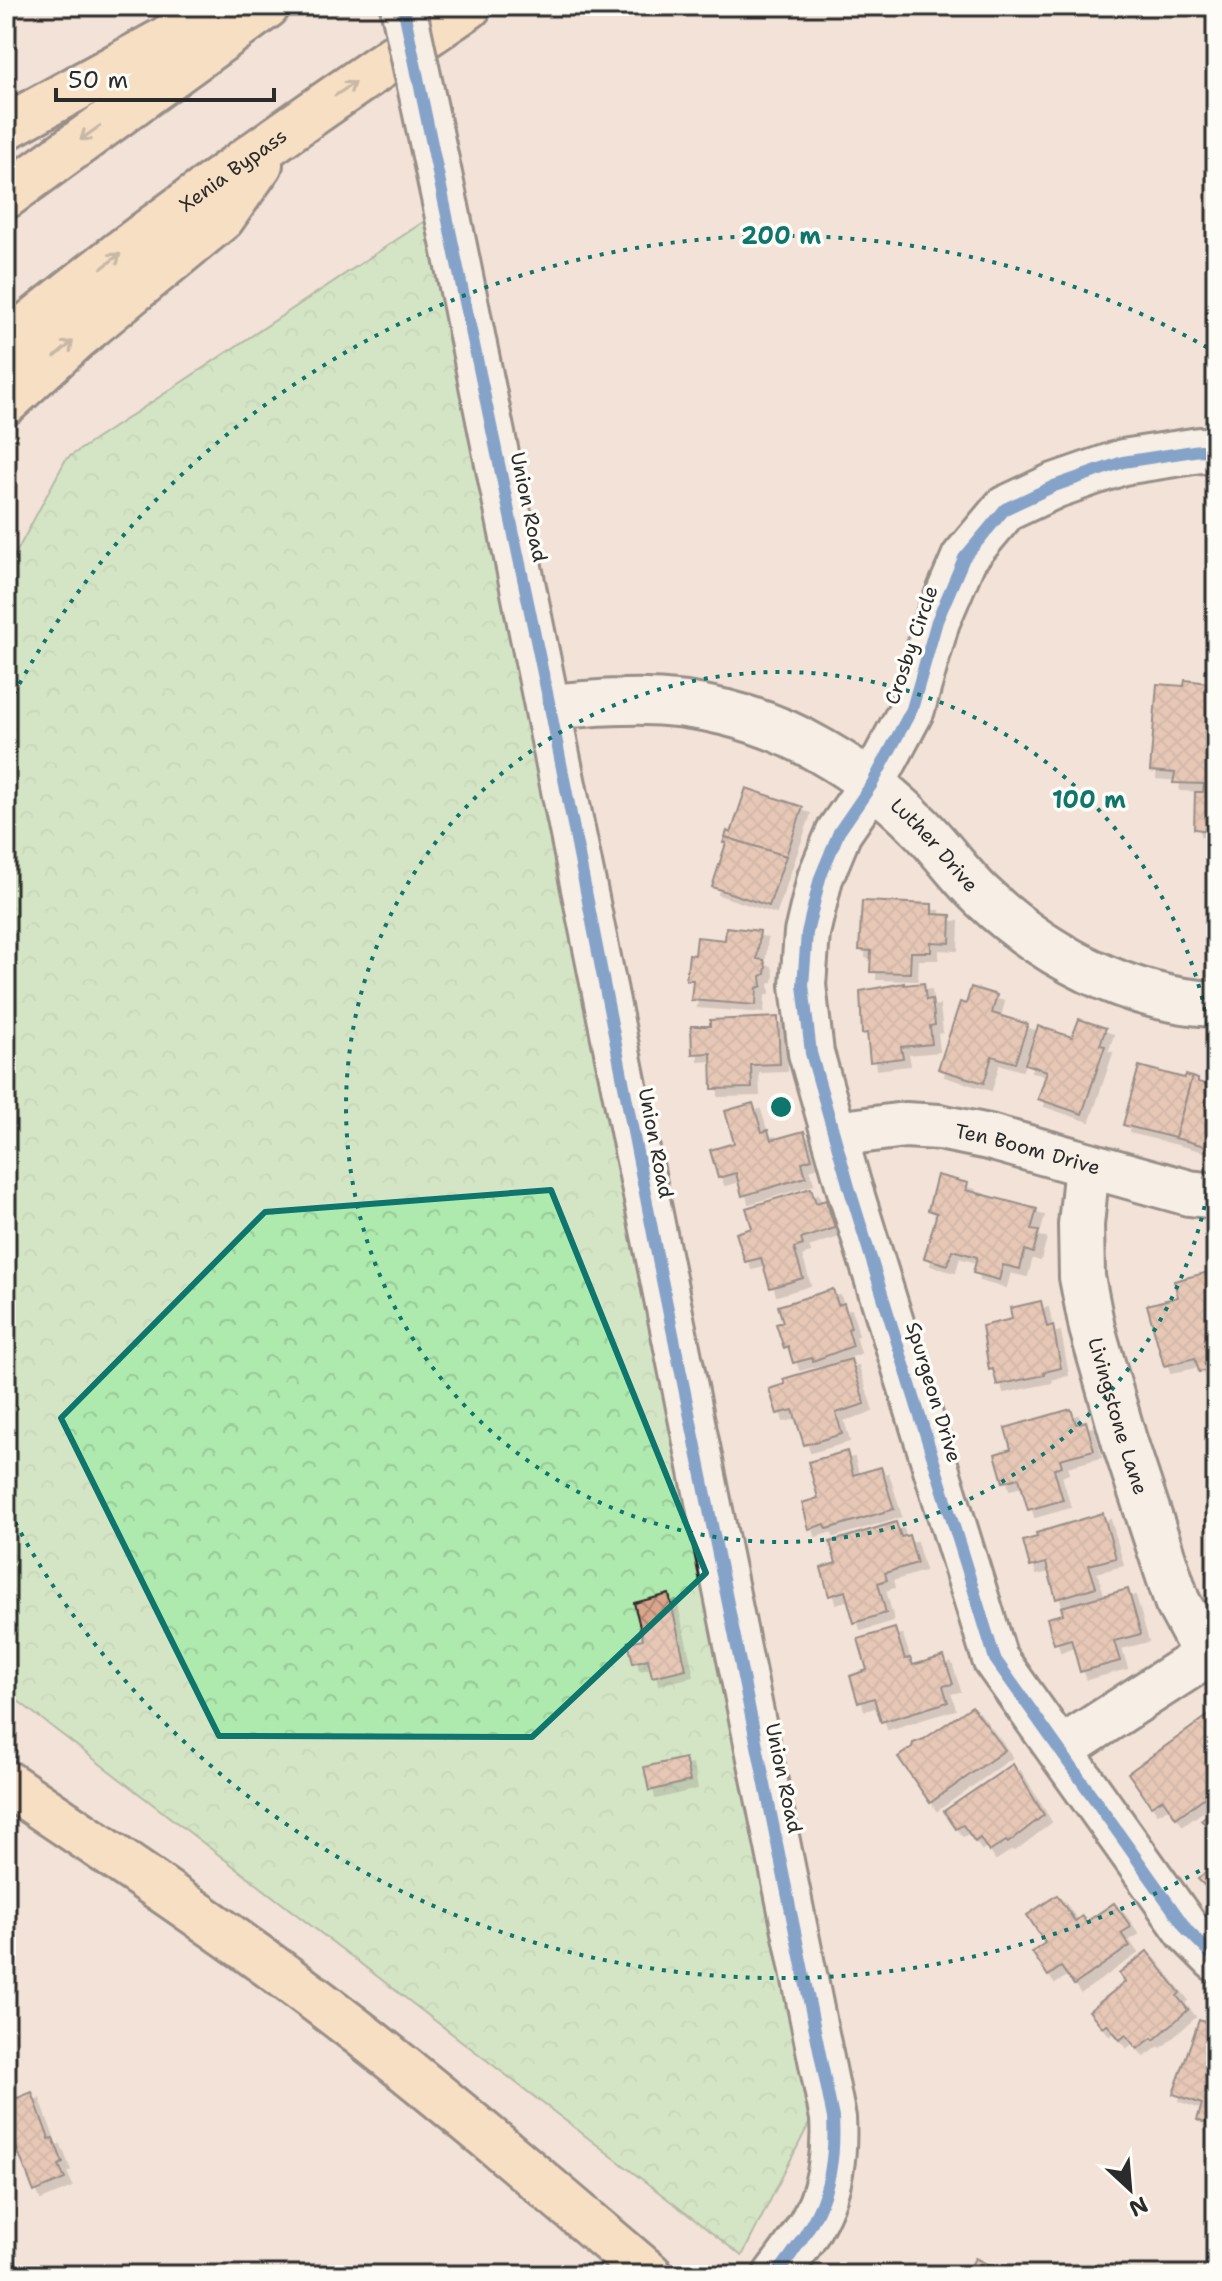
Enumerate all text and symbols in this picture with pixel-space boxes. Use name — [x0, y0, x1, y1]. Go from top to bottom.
scale bar — [56, 52, 274, 102]
text: 50 m — [68, 64, 128, 96]
one-way arrow — [334, 81, 356, 98]
street label: Xenia Bypass — [174, 122, 292, 218]
one-way arrow — [79, 125, 101, 141]
text: 200 m — [741, 220, 821, 252]
one-way arrow — [100, 252, 121, 270]
one-way arrow — [53, 340, 73, 358]
street label: Union Road — [505, 450, 553, 565]
street label: Crosby Circle — [878, 582, 944, 708]
text: 100 m — [1052, 784, 1126, 816]
street label: Luther Drive — [885, 792, 984, 898]
street label: Union Road — [633, 1086, 680, 1201]
centre of rings — [767, 1093, 795, 1121]
street label: Ten Boom Drive — [953, 1118, 1103, 1181]
street label: Spurgeon Drive — [900, 1319, 968, 1465]
street label: Livingstone Lane — [1082, 1334, 1154, 1498]
street label: Union Road — [760, 1721, 808, 1836]
north arrow — [1090, 2149, 1170, 2229]
text: N — [1124, 2190, 1153, 2223]

